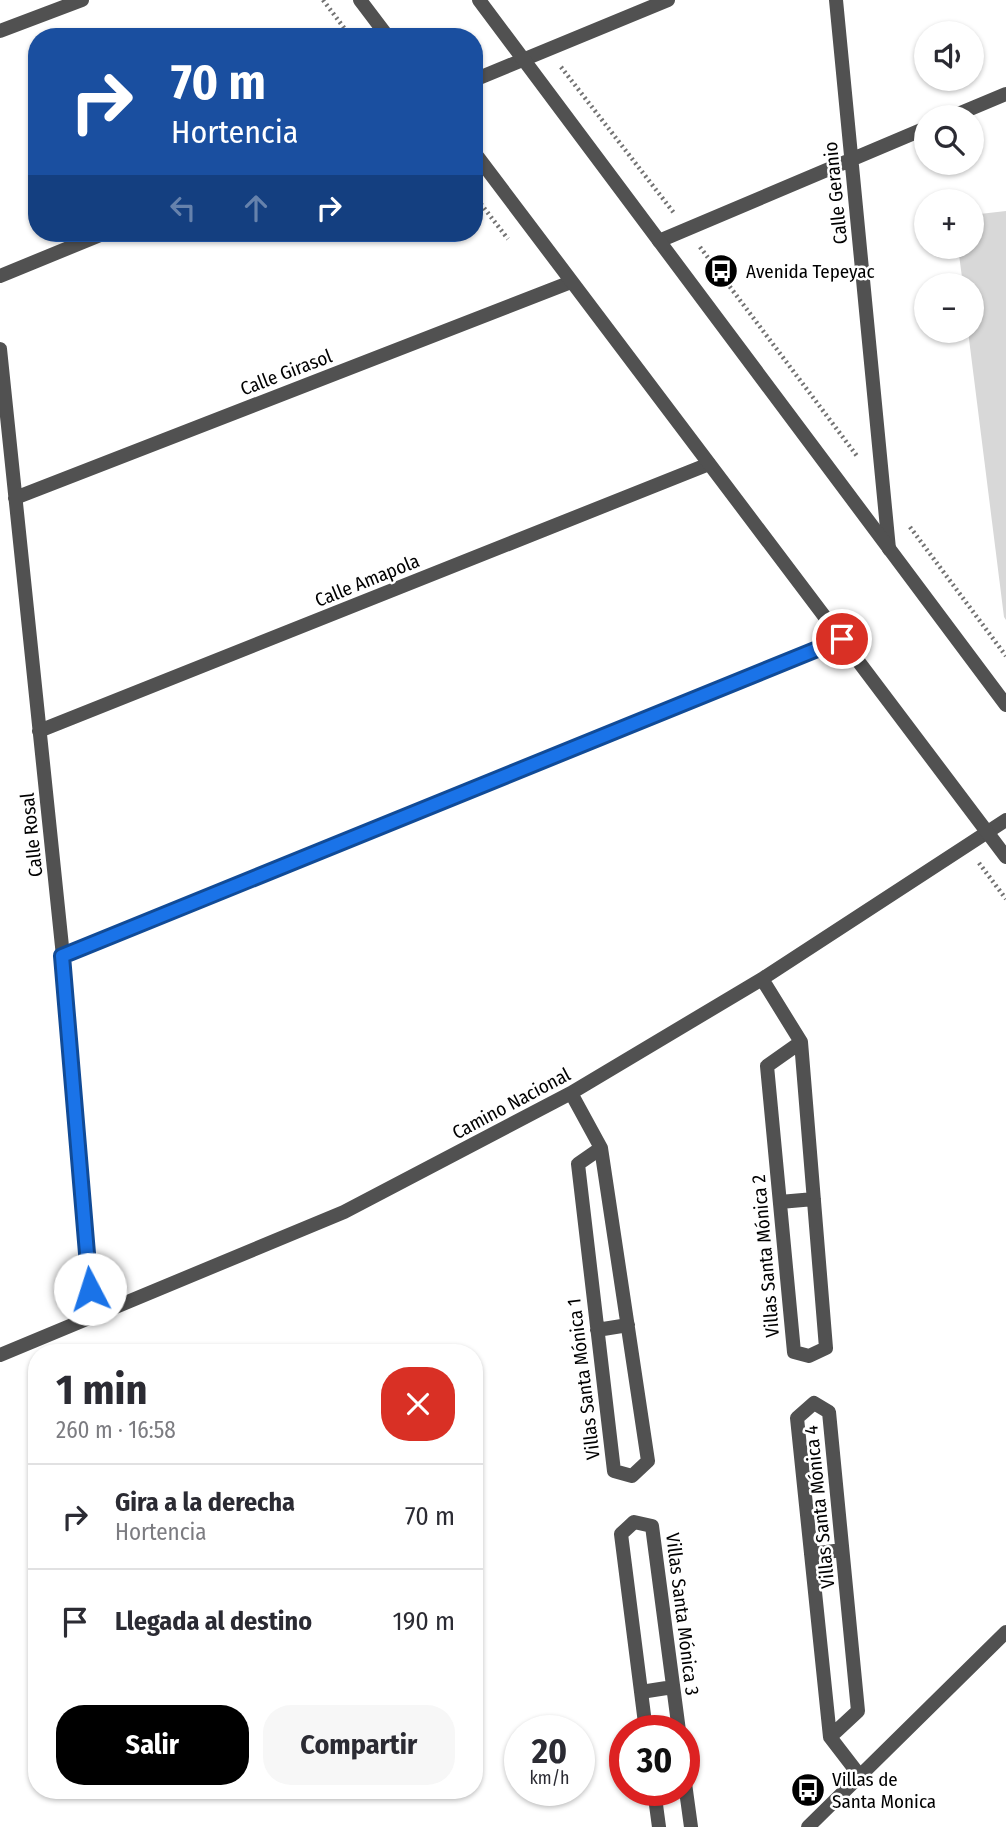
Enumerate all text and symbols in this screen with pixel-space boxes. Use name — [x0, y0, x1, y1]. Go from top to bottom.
map controls — [914, 21, 984, 343]
button: sound — [914, 21, 984, 91]
text: 70 m — [171, 53, 266, 112]
icon: right — [56, 56, 147, 147]
button: search — [914, 105, 984, 175]
text: Hortencia — [171, 113, 299, 151]
street label: Calle Geranio — [819, 141, 852, 245]
icon: left — [164, 189, 202, 227]
icon: ahead — [237, 189, 275, 227]
icon: right — [310, 189, 348, 227]
button: + — [914, 189, 984, 259]
bus stop icon: Avenida Tepeyac — [702, 252, 740, 290]
place label: Avenida Tepeyac — [746, 260, 875, 283]
button: − — [914, 273, 984, 343]
street label: Calle Girasol — [237, 344, 335, 400]
street label: Calle Amapola — [312, 549, 423, 612]
pin — [812, 609, 872, 669]
icon: arrive — [823, 620, 861, 658]
street label: Calle Rosal — [16, 792, 47, 878]
street label: Camino Nacional — [448, 1063, 574, 1144]
street label: Villas Santa Mónica 2 — [747, 1174, 784, 1338]
position arrow — [53, 1252, 127, 1326]
street label: Villas Santa Mónica 1 — [562, 1297, 605, 1461]
text: 1 min — [56, 1365, 147, 1415]
button: close — [381, 1367, 455, 1441]
text: 260 m · 16:58 — [56, 1416, 176, 1444]
street label: Villas Santa Mónica 4 — [799, 1424, 840, 1590]
text: Gira a la derecha — [115, 1487, 295, 1518]
icon: right — [56, 1498, 94, 1536]
text: 70 m — [405, 1501, 455, 1532]
text: Hortencia — [115, 1518, 207, 1546]
street label: Villas Santa Mónica 3 — [661, 1532, 704, 1697]
icon: arrive — [56, 1603, 94, 1641]
text: Llegada al destino — [115, 1606, 312, 1637]
text: 190 m — [393, 1606, 455, 1637]
button: Salir — [56, 1705, 249, 1785]
button: Compartir — [263, 1705, 455, 1785]
speed limit sign: 30 — [609, 1715, 700, 1806]
text: 20 — [532, 1730, 567, 1772]
text: km/h — [529, 1767, 570, 1789]
place label: Villas de Santa Monica — [832, 1768, 936, 1813]
bus stop icon: Villas de Santa Monica — [789, 1771, 827, 1809]

